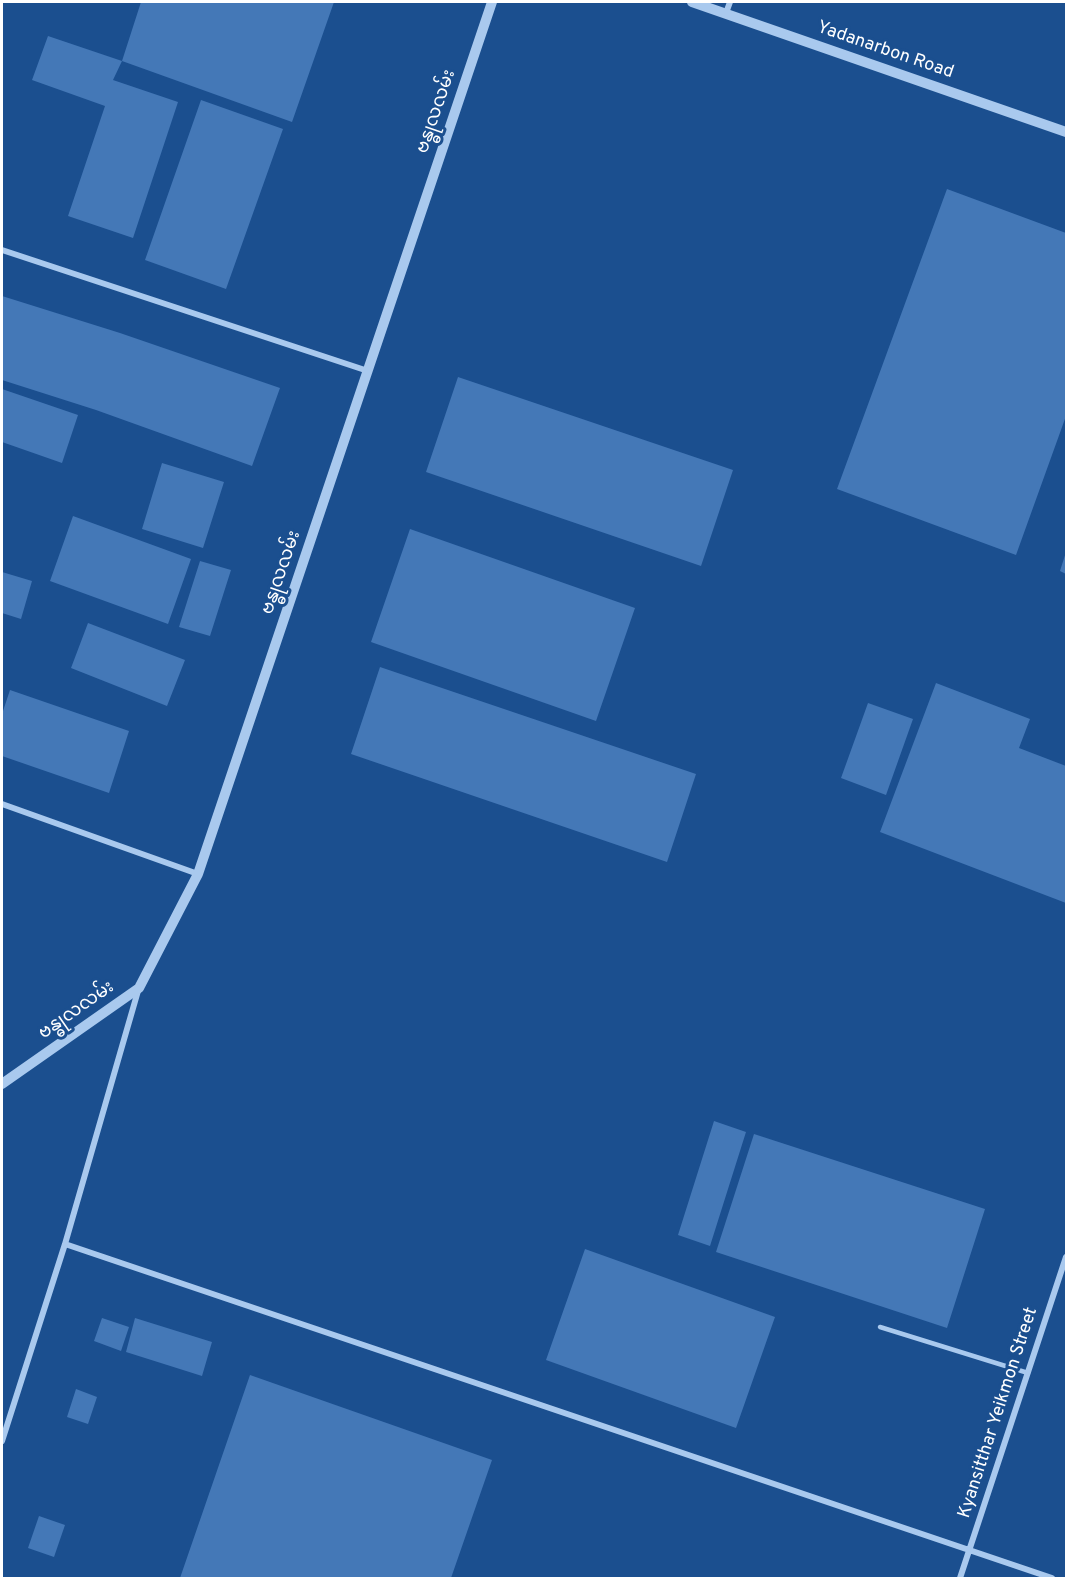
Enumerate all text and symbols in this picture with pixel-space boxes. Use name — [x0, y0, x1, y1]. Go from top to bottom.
street label: Yadanarbon Road — [814, 17, 956, 85]
street label: ဗန္ဓုလလမ်း — [413, 67, 461, 157]
street label: ဗန္ဓုလလမ်း — [258, 528, 306, 618]
street label: ဗန္ဓုလလမ်း — [35, 977, 119, 1045]
street label: Kyansitthar Yeikmon Street — [955, 1305, 1043, 1521]

